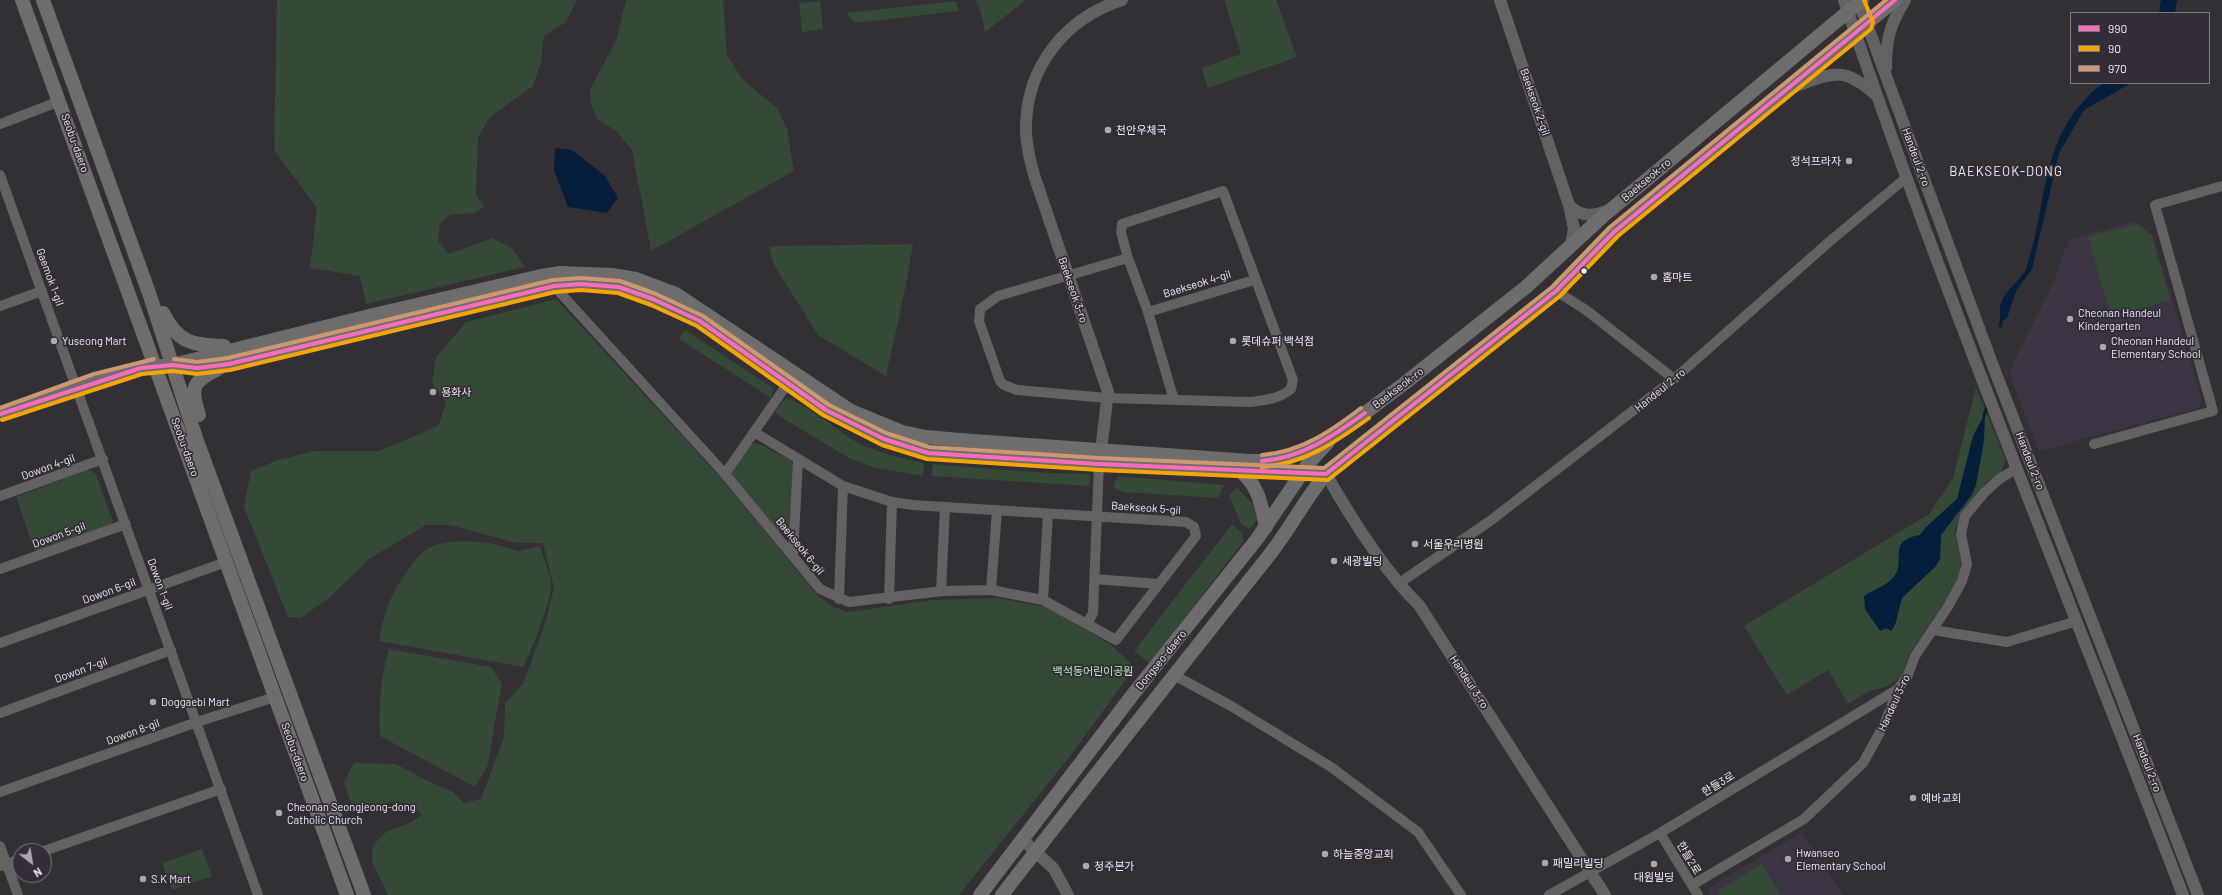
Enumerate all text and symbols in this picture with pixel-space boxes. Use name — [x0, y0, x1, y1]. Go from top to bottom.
legend — [2070, 12, 2210, 84]
text: 990 — [2108, 21, 2127, 35]
text: 90 — [2108, 41, 2121, 55]
text: 970 — [2108, 61, 2127, 75]
street label: Baekseok 2-gil — [1517, 67, 1553, 137]
street label: Seobu-daero — [58, 112, 92, 174]
place label: 천안우체국 — [1116, 123, 1167, 137]
marker: 천안우체국 — [1103, 125, 1113, 135]
street label: Handeul 2-ro — [1899, 126, 1933, 188]
place label: 정석프라자 — [1790, 154, 1841, 168]
street label: Baekseok-ro — [1619, 155, 1673, 205]
marker: 정석프라자 — [1844, 156, 1854, 166]
district label: BAEKSEOK-DONG — [1949, 164, 2063, 180]
street label: Gaemok 1-gil — [33, 246, 67, 308]
street label: Baekseok 3-ro — [1056, 255, 1090, 325]
unlabelled marker — [1579, 266, 1589, 276]
street label: Baekseok 4-gil — [1161, 267, 1233, 301]
place label: 홈마트 — [1662, 270, 1692, 284]
marker: 홈마트 — [1649, 272, 1659, 282]
place label: Cheonan Handeul Kindergarten — [2078, 306, 2161, 332]
marker: Cheonan Handeul Kindergarten — [2065, 314, 2075, 324]
place label: Yuseong Mart — [62, 334, 127, 348]
place label: 롯데슈퍼 백석점 — [1241, 334, 1314, 348]
place label: Cheonan Handeul Elementary School — [2111, 334, 2201, 360]
marker: Yuseong Mart — [49, 336, 59, 346]
marker: 롯데슈퍼 백석점 — [1228, 336, 1238, 346]
marker: Cheonan Handeul Elementary School — [2098, 342, 2108, 352]
street label: Baekseok-ro — [1370, 365, 1426, 411]
street label: Handeul 2-ro — [1632, 366, 1688, 414]
place label: 용화사 — [441, 385, 471, 399]
marker: 용화사 — [428, 387, 438, 397]
street label: Seobu-daero — [168, 416, 202, 478]
street label: Handeul 2-ro — [2013, 430, 2047, 492]
street label: Dowon 4-gil — [19, 451, 77, 483]
street label: Baekseok 5-gil — [1111, 499, 1181, 517]
street label: Baekseok 6-gil — [773, 515, 827, 577]
street label: Dowon 5-gil — [31, 519, 87, 551]
place label: 서울우리병원 — [1423, 537, 1484, 551]
marker: 서울우리병원 — [1410, 539, 1420, 549]
place label: 세광빌딩 — [1342, 554, 1382, 568]
street label: Dowon 1-gil — [145, 556, 175, 612]
marker: 세광빌딩 — [1329, 556, 1339, 566]
street label: Dowon 6-gil — [81, 575, 137, 607]
street label: Dongseo-daero — [1133, 627, 1189, 693]
street label: Handeul 3-ro — [1447, 653, 1491, 711]
street label: Dowon 7-gil — [53, 654, 109, 686]
park label: 백석동어린이공원 — [1053, 664, 1133, 678]
street label: Handeul 3-ro — [1875, 673, 1913, 733]
place label: Doggaebi Mart — [161, 695, 230, 709]
marker: Doggaebi Mart — [148, 697, 158, 707]
street label: Dowon 8-gil — [105, 716, 161, 748]
street label: Seobu-daero — [278, 721, 312, 783]
street label: Handeul 2-ro — [2130, 732, 2164, 794]
street label: 한들3로 — [1699, 769, 1737, 799]
place label: 예바교회 — [1921, 791, 1961, 805]
marker: 예바교회 — [1908, 793, 1918, 803]
place label: Cheonan Seongjeong-dong Catholic Church — [287, 800, 416, 826]
marker: Cheonan Seongjeong-dong Catholic Church — [274, 808, 284, 818]
street label: 한들2로 — [1674, 839, 1704, 877]
north arrow — [12, 843, 52, 883]
place label: Hwanseo Elementary School — [1796, 846, 1886, 872]
place label: 하늘중앙교회 — [1333, 847, 1394, 861]
marker: 하늘중앙교회 — [1320, 849, 1330, 859]
marker: Hwanseo Elementary School — [1783, 854, 1793, 864]
place label: 패밀리빌딩 — [1553, 856, 1604, 870]
marker: 패밀리빌딩 — [1540, 858, 1550, 868]
place label: 청주본가 — [1094, 859, 1134, 873]
marker: 대원빌딩 — [1649, 859, 1659, 869]
marker: 청주본가 — [1081, 861, 1091, 871]
text: N — [31, 865, 44, 880]
place label: 대원빌딩 — [1634, 870, 1674, 884]
place label: S.K Mart — [151, 872, 191, 886]
marker: S.K Mart — [138, 874, 148, 884]

